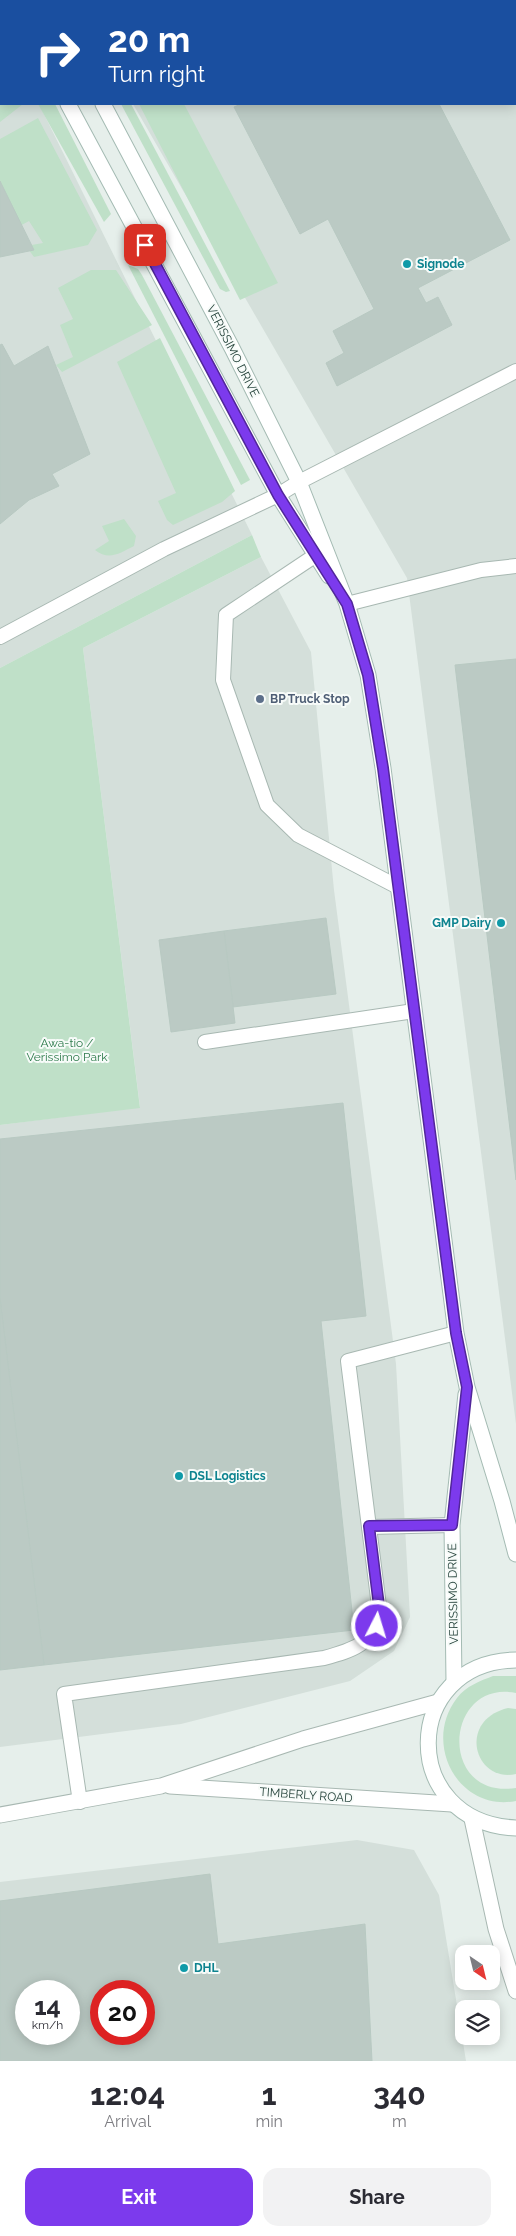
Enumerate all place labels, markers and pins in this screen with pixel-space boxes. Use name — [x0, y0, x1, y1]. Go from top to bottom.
pin — [124, 224, 166, 266]
place label: Signode — [417, 257, 464, 271]
marker: Signode — [401, 258, 413, 270]
place label: BP Truck Stop — [270, 692, 350, 706]
marker: BP Truck Stop — [254, 693, 266, 705]
place label: GMP Dairy — [432, 916, 491, 930]
marker: GMP Dairy — [495, 917, 507, 929]
place label: DSL Logistics — [189, 1469, 266, 1483]
marker: DSL Logistics — [173, 1470, 185, 1482]
place label: DHL — [194, 1961, 219, 1975]
marker: DHL — [178, 1962, 190, 1974]

